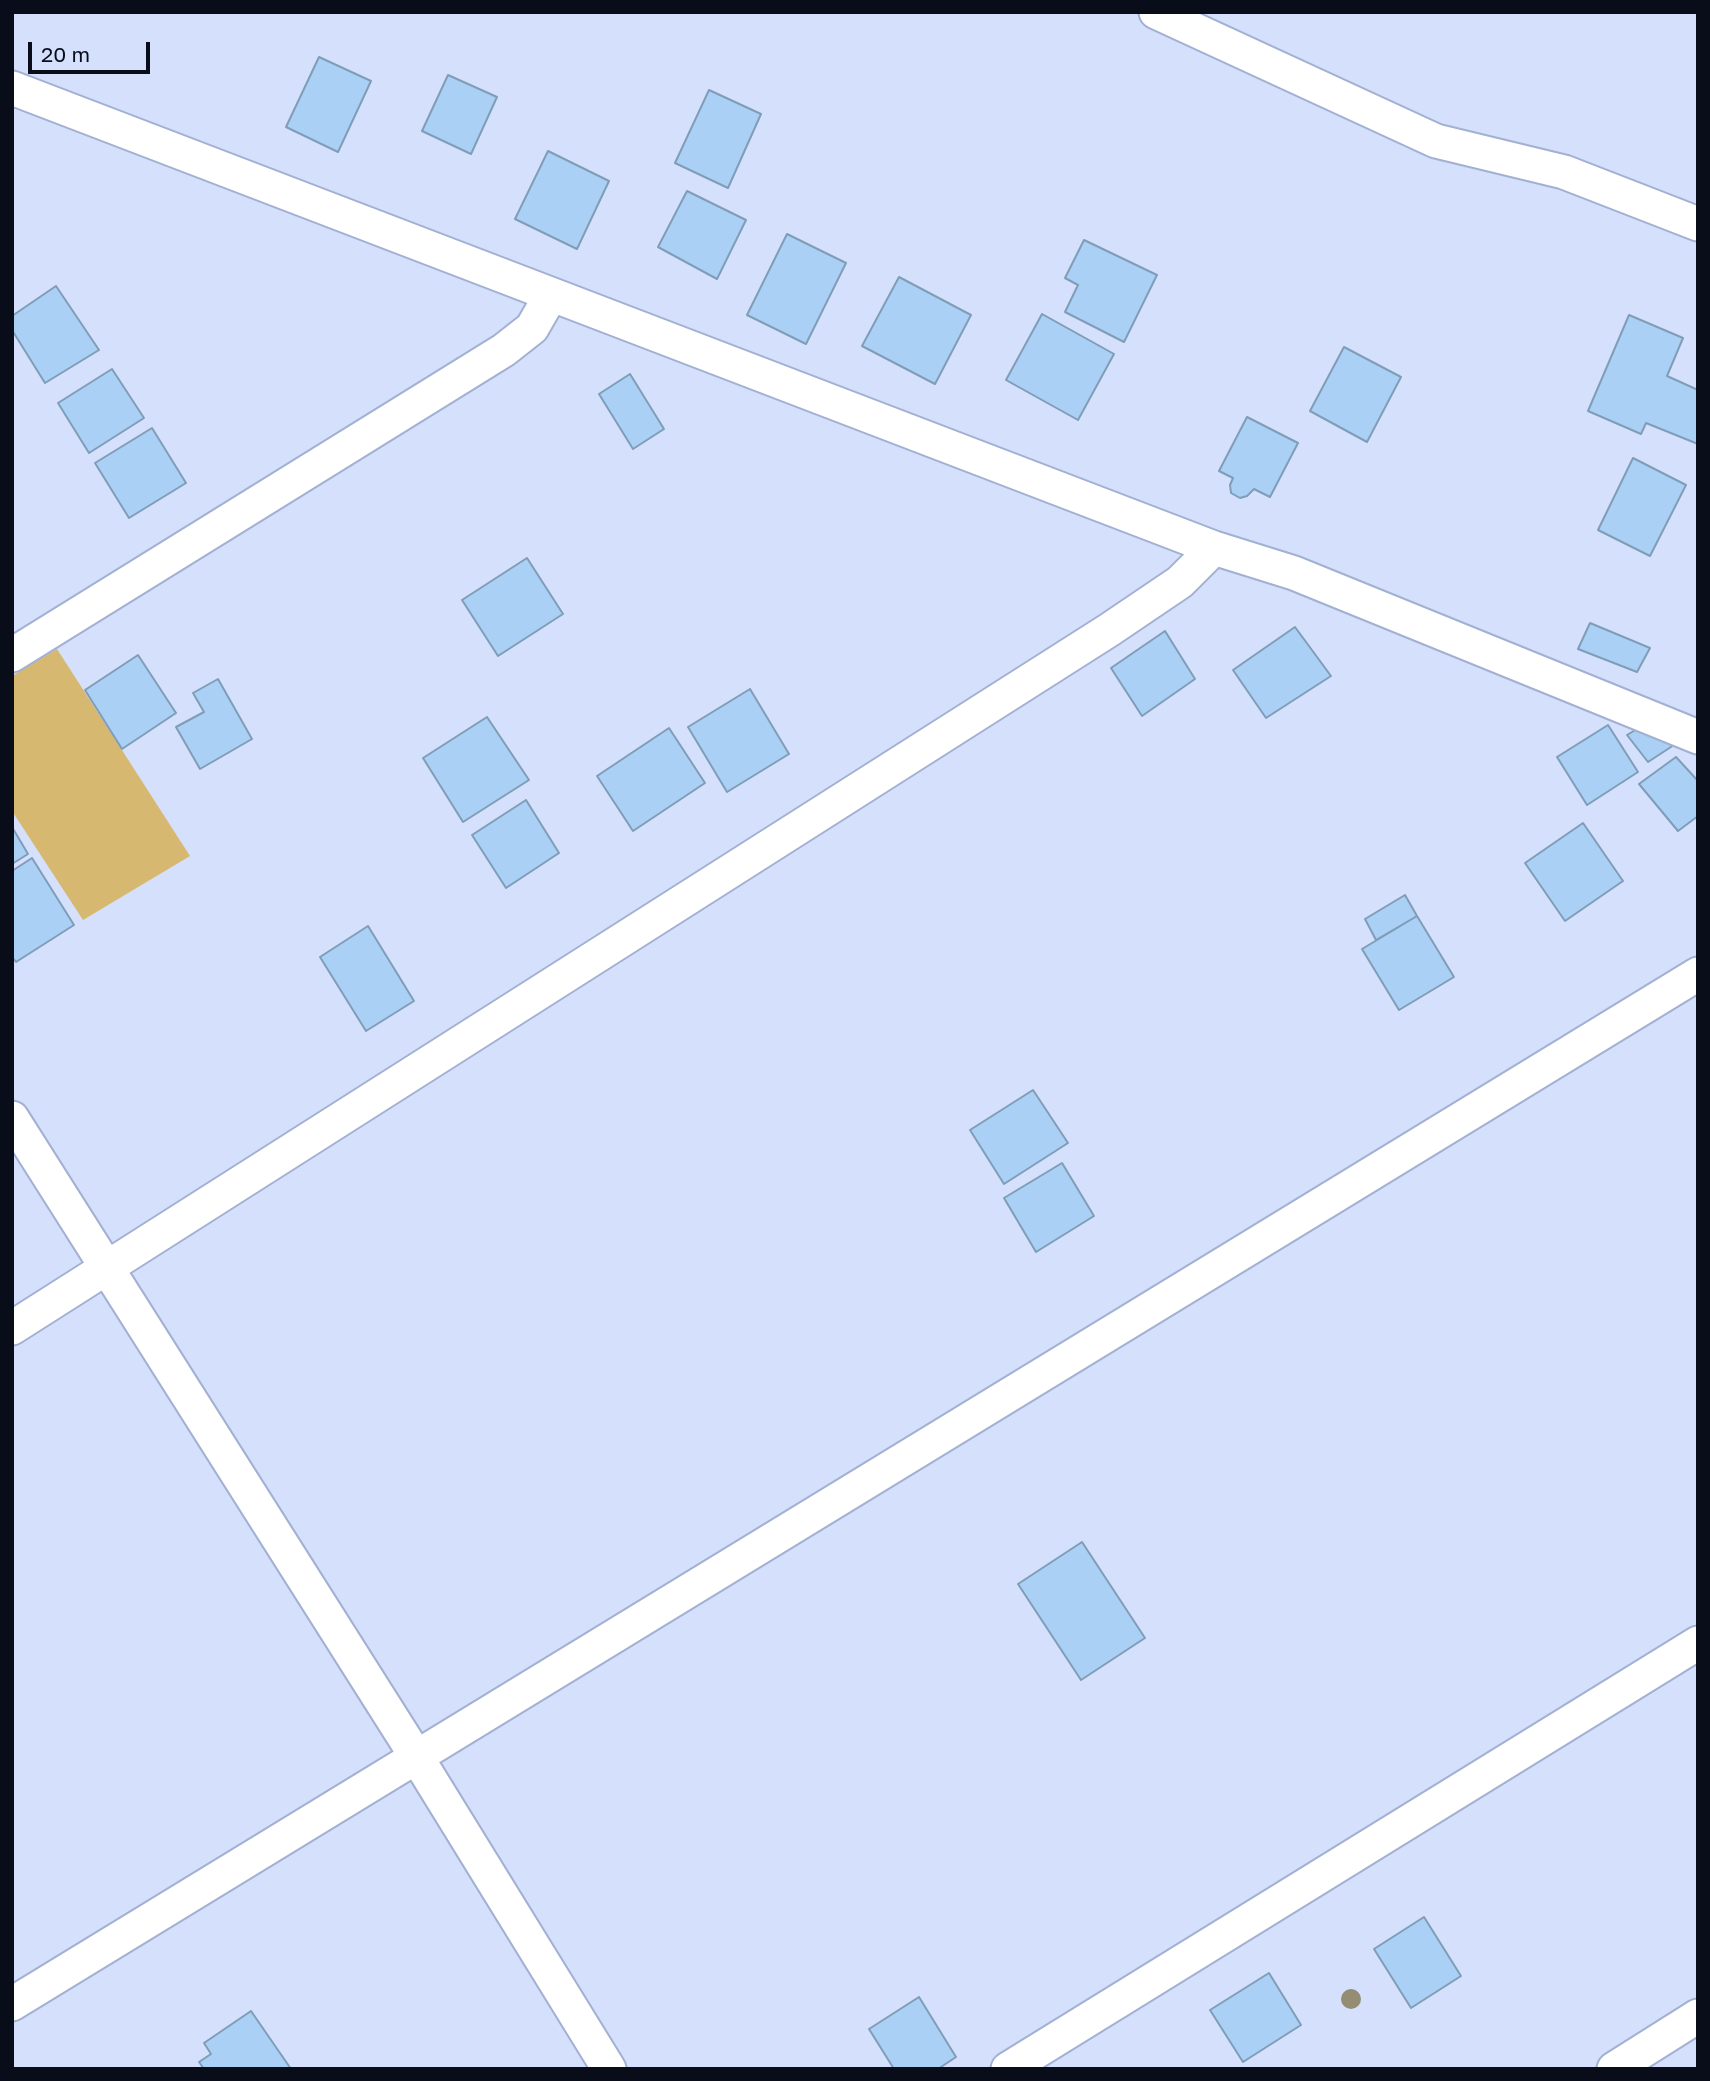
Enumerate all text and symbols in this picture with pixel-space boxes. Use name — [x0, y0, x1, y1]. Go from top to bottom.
scale bar — [32, 28, 154, 72]
text: 20 m — [41, 41, 90, 67]

